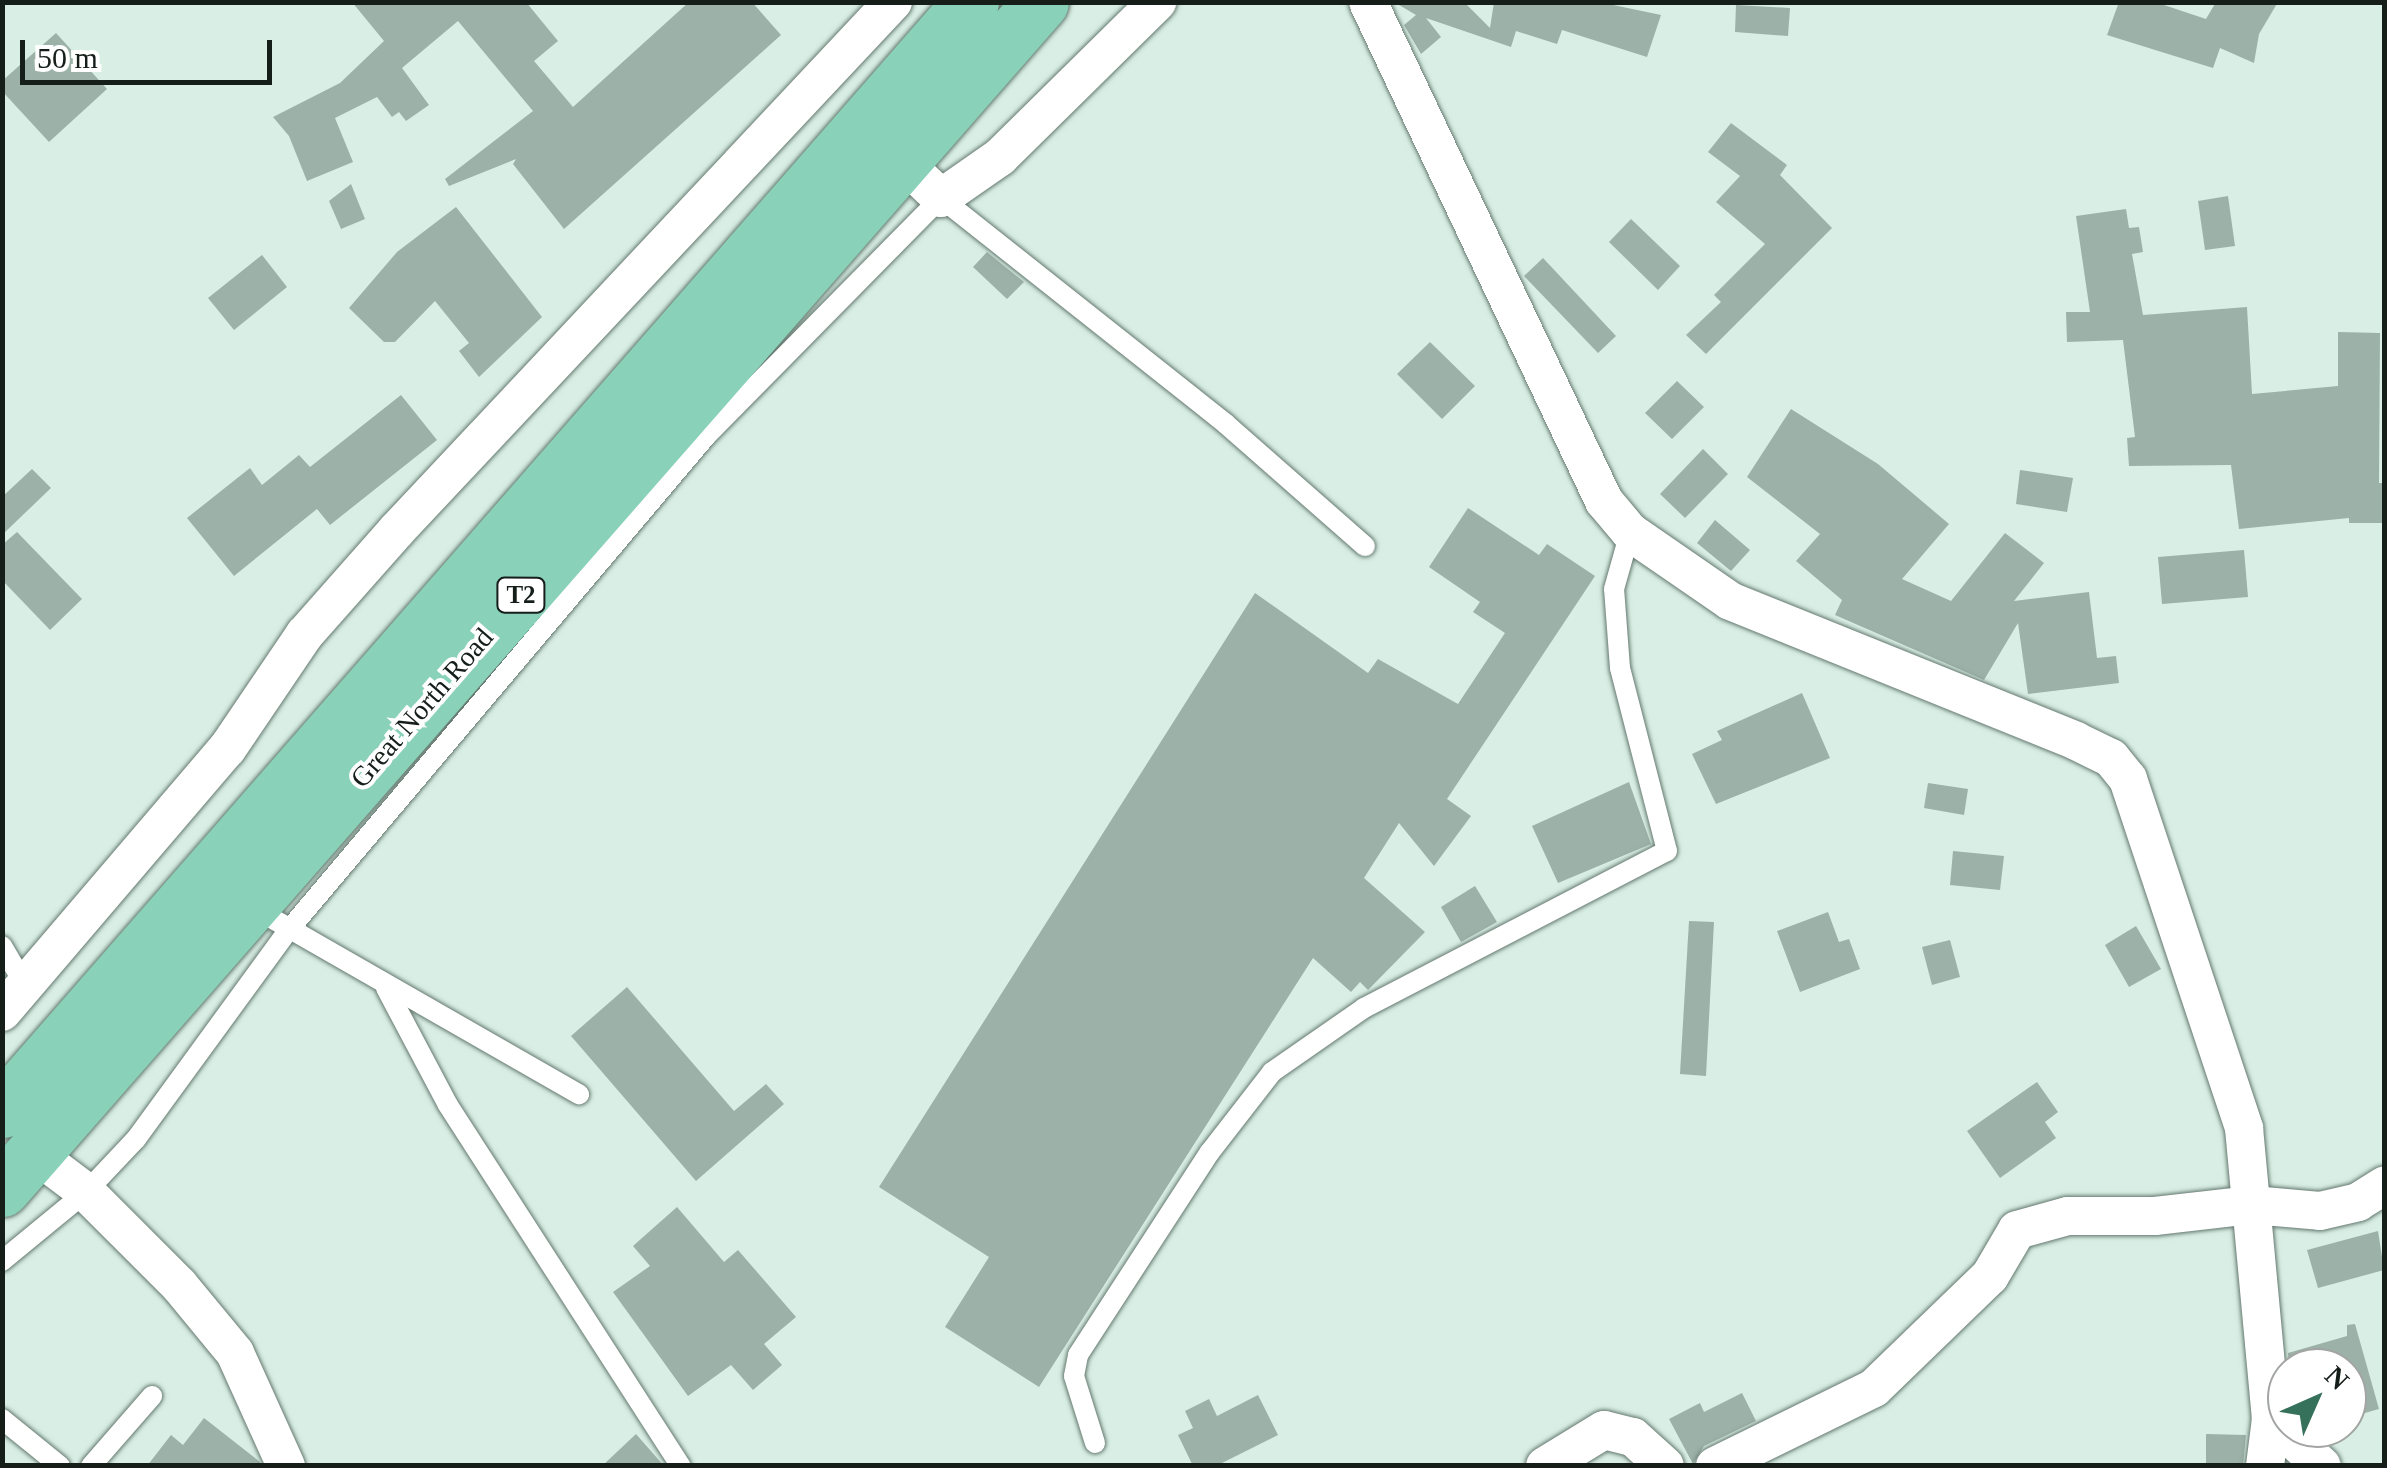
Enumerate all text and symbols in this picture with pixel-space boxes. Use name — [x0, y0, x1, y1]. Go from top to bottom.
scale bar — [25, 20, 278, 82]
text: 50 m — [37, 41, 98, 74]
road number: T2 — [496, 575, 546, 615]
street label: Great North Road — [344, 621, 500, 795]
north arrow — [2267, 1348, 2367, 1448]
text: N — [2319, 1360, 2355, 1396]

